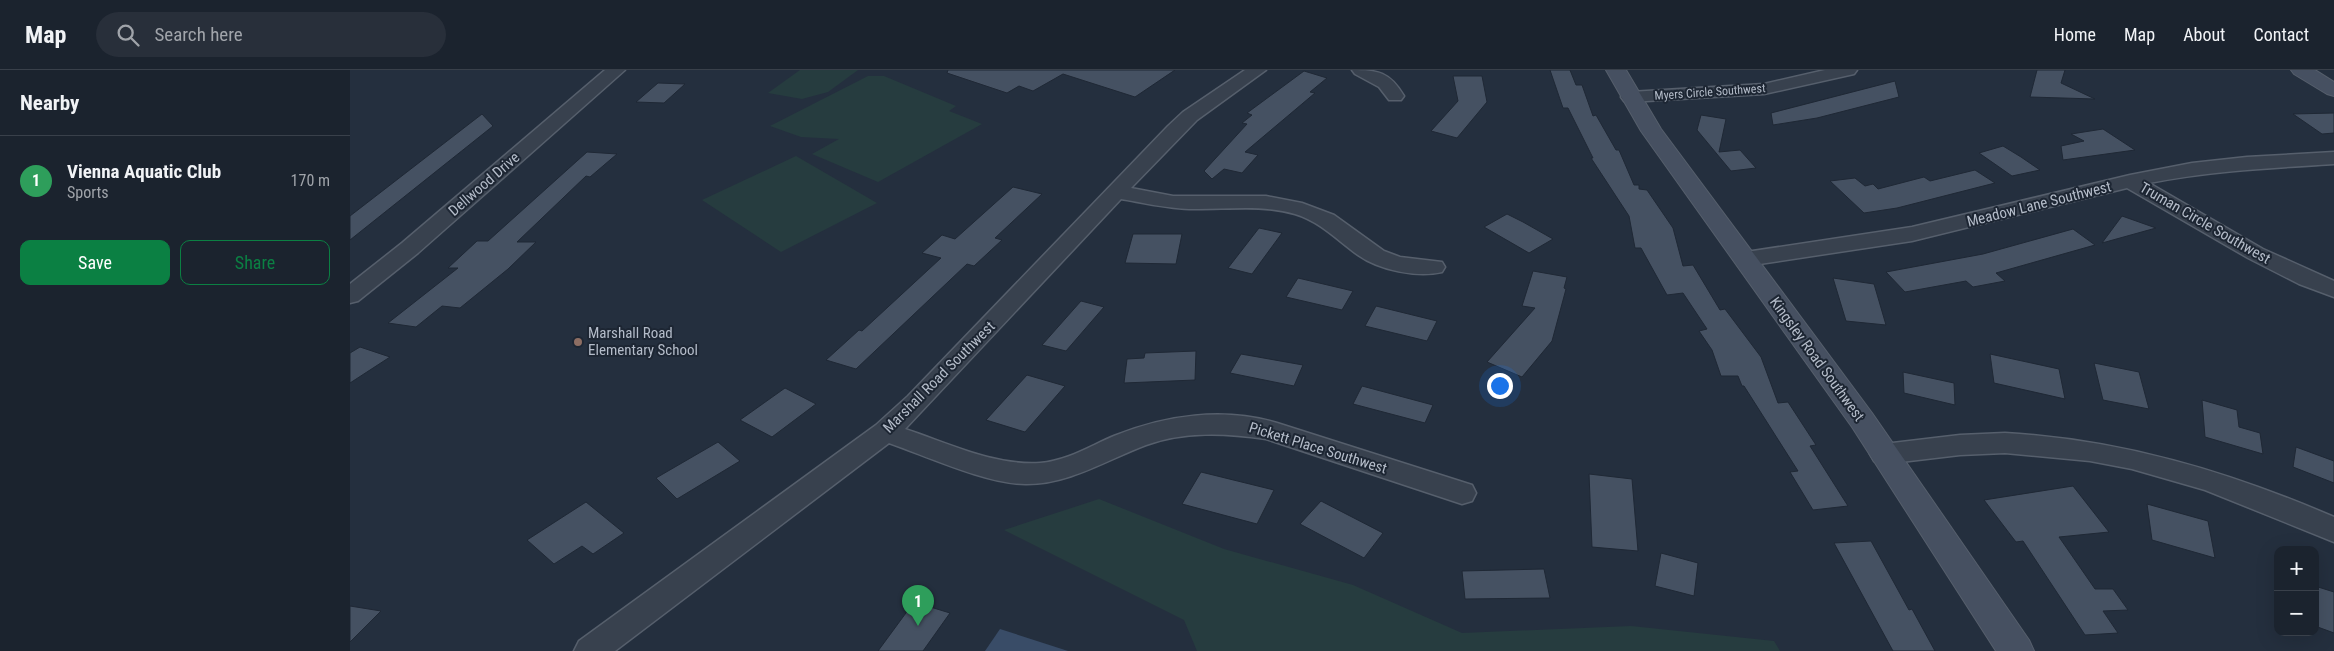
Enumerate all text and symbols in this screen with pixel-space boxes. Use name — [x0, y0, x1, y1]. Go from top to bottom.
search box — [96, 12, 446, 57]
text: Map — [25, 21, 66, 49]
icon: search — [114, 21, 142, 49]
text: Search here — [154, 23, 243, 46]
text: Home — [2054, 24, 2096, 45]
text: Map — [2124, 24, 2155, 45]
text: About — [2183, 24, 2225, 45]
text: Contact — [2253, 24, 2309, 45]
street label: Myers Circle Southwest — [1654, 81, 1766, 103]
text: Nearby — [20, 91, 79, 115]
street label: Dellwood Drive — [445, 148, 523, 220]
text: Vienna Aquatic Club — [67, 160, 221, 183]
text: 1 — [32, 171, 40, 190]
text: 170 m — [291, 171, 330, 190]
street label: Meadow Lane Southwest — [1965, 177, 2113, 231]
street label: Truman Circle Southwest — [2137, 178, 2273, 268]
text: Sports — [67, 183, 109, 202]
button: Save — [20, 240, 170, 285]
button: Share — [180, 240, 330, 285]
street label: Kingsley Road Southwest — [1766, 293, 1868, 425]
street label: Marshall Road Southwest — [879, 317, 999, 437]
place label: Marshall Road Elementary School — [588, 324, 698, 359]
marker: Marshall Road Elementary School — [572, 336, 584, 348]
your location — [1487, 373, 1513, 399]
street label: Pickett Place Southwest — [1247, 418, 1389, 478]
map controls — [2274, 546, 2319, 636]
button: + — [2274, 546, 2319, 591]
pin: 1 — [902, 585, 934, 626]
button: − — [2274, 591, 2319, 636]

